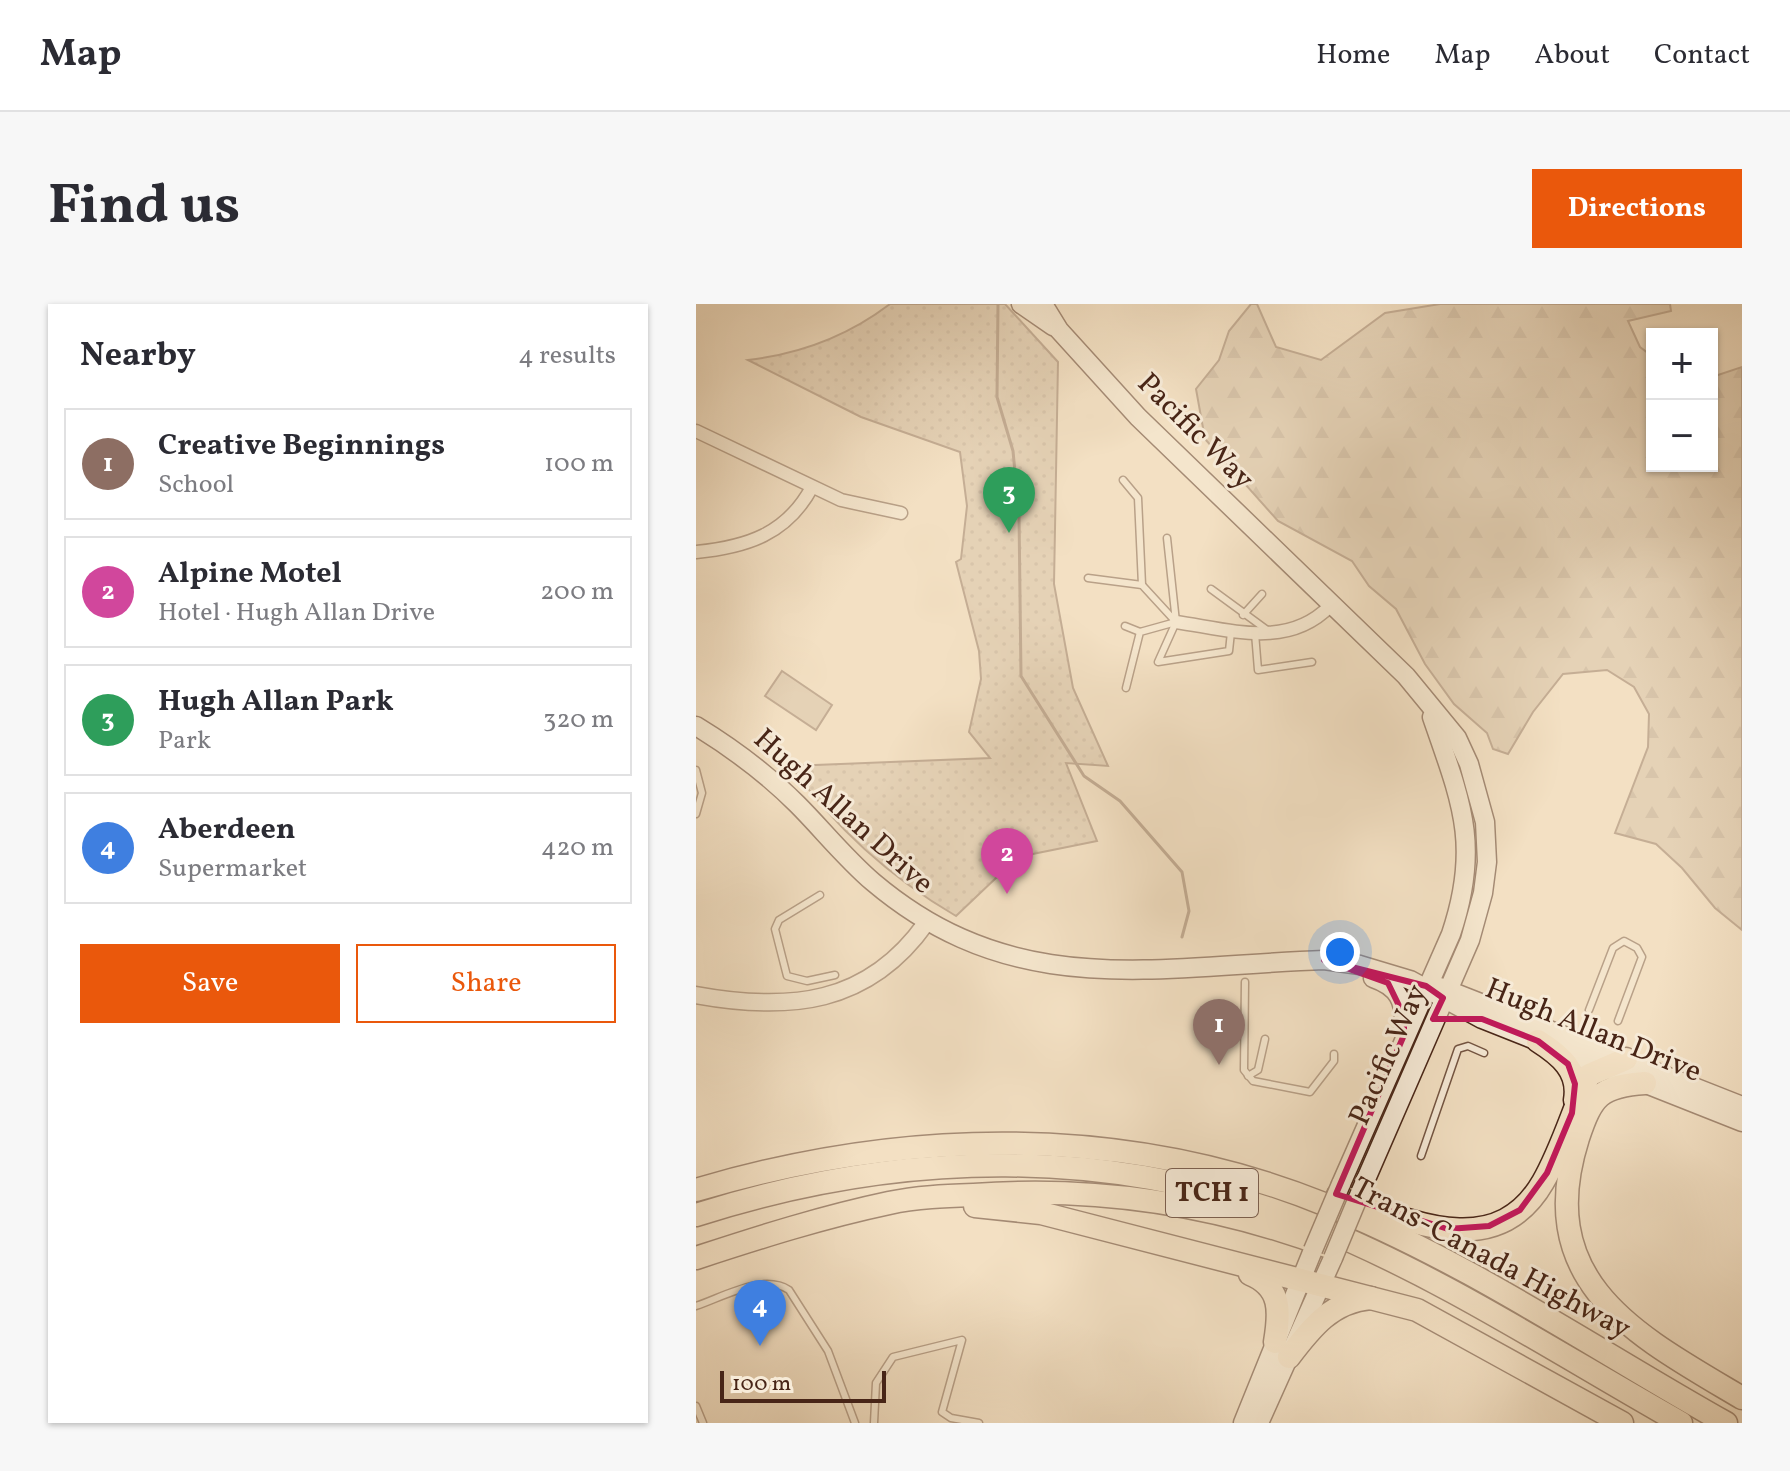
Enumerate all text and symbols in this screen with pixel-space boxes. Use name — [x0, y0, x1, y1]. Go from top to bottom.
text: Map — [40, 29, 121, 82]
text: Home — [1316, 36, 1390, 75]
text: Map — [1434, 36, 1490, 75]
text: About — [1534, 36, 1610, 75]
text: Contact — [1654, 36, 1750, 75]
text: Find us — [48, 169, 240, 247]
button: Directions — [1532, 169, 1742, 248]
map controls — [1646, 328, 1718, 472]
button: + — [1646, 328, 1718, 400]
text: Nearby — [80, 333, 196, 380]
text: 4 results — [518, 338, 616, 374]
street label: Pacific Way — [1127, 364, 1263, 500]
button: − — [1646, 400, 1718, 472]
text: Creative Beginnings — [158, 425, 445, 467]
text: 1 — [103, 446, 113, 482]
text: 100 m — [544, 446, 614, 482]
text: School — [158, 467, 234, 503]
pin: 3 — [983, 467, 1035, 533]
text: Alpine Motel — [158, 553, 342, 595]
text: 2 — [101, 574, 115, 610]
text: 200 m — [540, 574, 614, 610]
text: Hotel · Hugh Allan Drive — [158, 595, 435, 631]
text: Hugh Allan Park — [158, 681, 394, 723]
text: 3 — [101, 702, 115, 738]
text: 320 m — [543, 702, 614, 738]
street label: Hugh Allan Drive — [744, 719, 942, 905]
text: Park — [158, 723, 211, 759]
text: Aberdeen — [158, 809, 296, 851]
pin: 2 — [981, 828, 1033, 894]
text: 4 — [100, 830, 116, 866]
text: 420 m — [541, 830, 614, 866]
text: Supermarket — [158, 851, 307, 887]
your location — [1320, 932, 1360, 972]
button: Save — [80, 944, 340, 1023]
button: Share — [356, 944, 616, 1023]
street label: Hugh Allan Drive — [1479, 968, 1707, 1094]
street label: Pacific Way — [1339, 978, 1439, 1132]
pin: 1 — [1193, 999, 1245, 1065]
street label: Trans-Canada Highway — [1344, 1168, 1638, 1350]
road number: TCH 1 — [1166, 1169, 1258, 1217]
pin: 4 — [734, 1280, 786, 1346]
scale bar — [720, 1367, 886, 1403]
text: 100 m — [732, 1369, 791, 1400]

